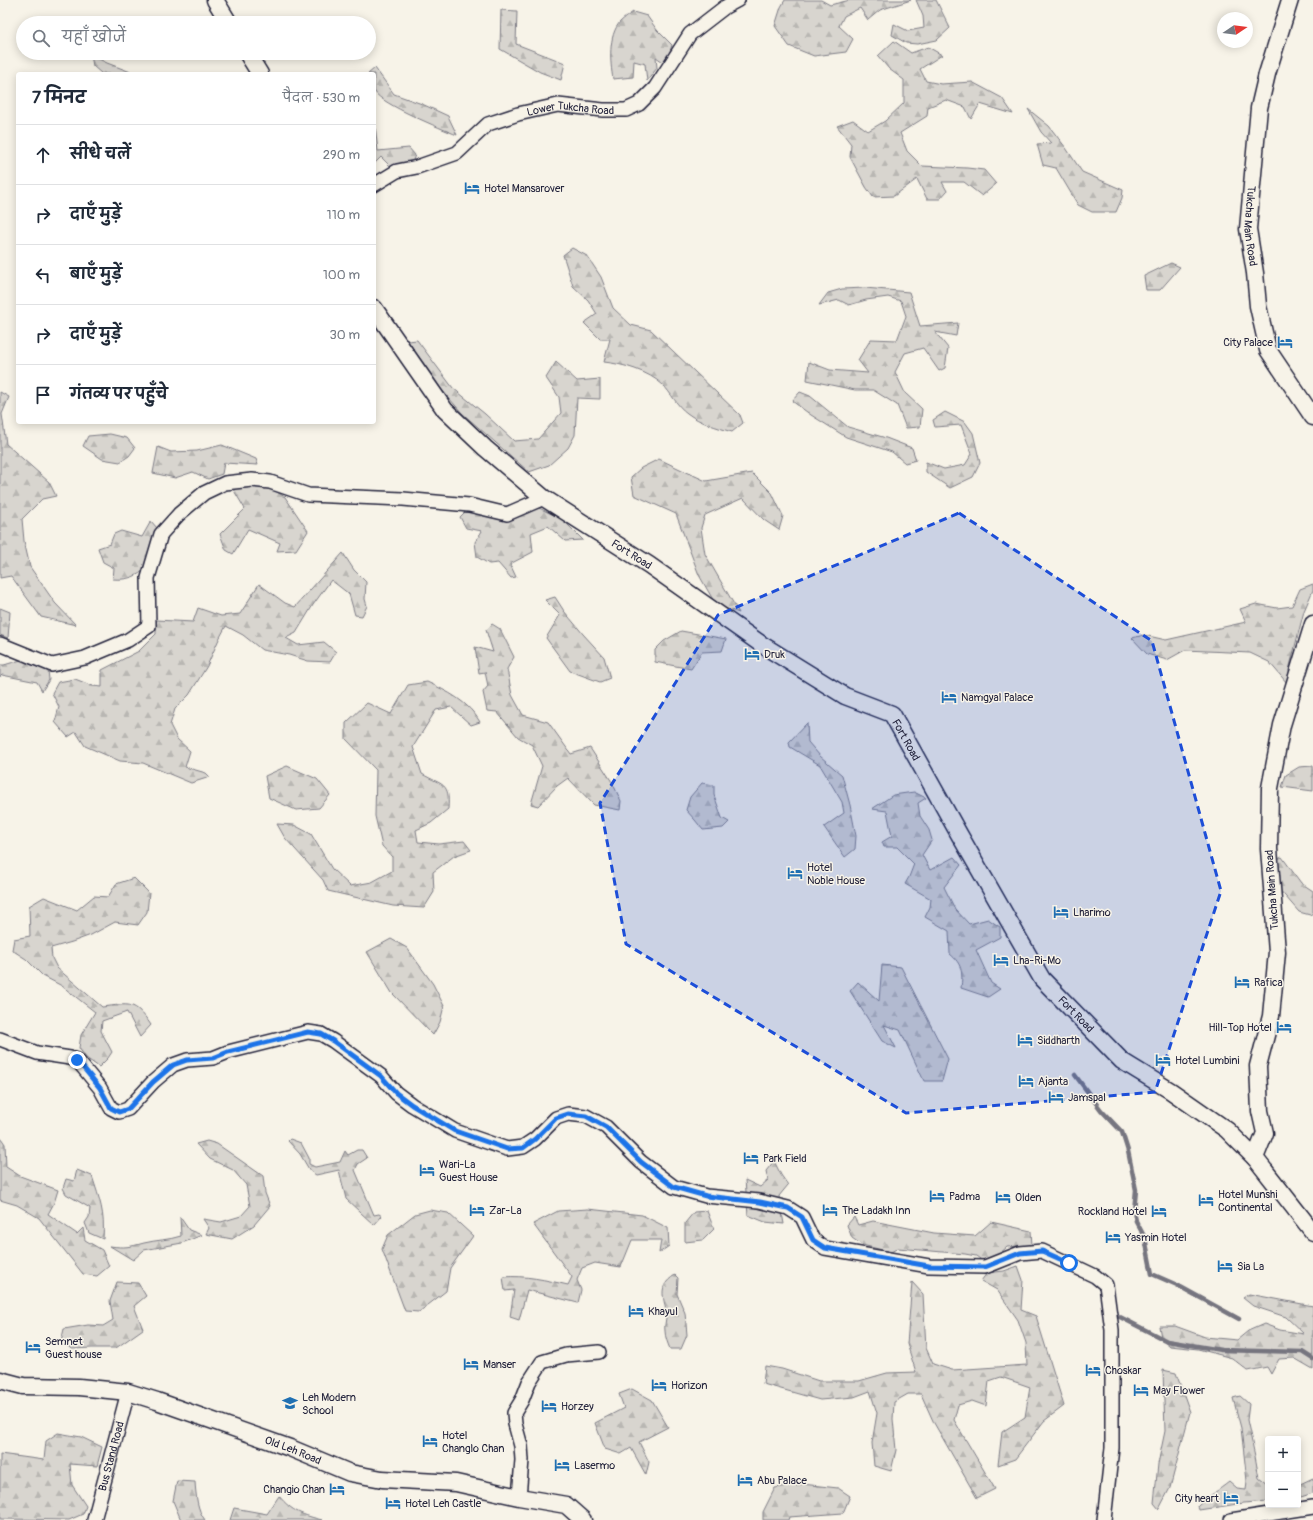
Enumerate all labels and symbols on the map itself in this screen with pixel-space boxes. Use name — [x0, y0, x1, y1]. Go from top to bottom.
north arrow — [1217, 12, 1253, 48]
street label: Lower Tukcha Road — [525, 98, 614, 118]
hotel icon: Hotel Mansarover — [463, 179, 481, 197]
place label: Hotel Mansarover — [484, 182, 564, 195]
street label: Tukcha Main Road — [1241, 185, 1260, 267]
hotel icon: City Palace — [1276, 333, 1294, 351]
place label: City Palace — [1223, 336, 1274, 349]
street label: Fort Road — [609, 536, 655, 572]
hotel icon: Druk — [743, 645, 761, 663]
place label: Druk — [764, 648, 785, 661]
hotel icon: Namgyal Palace — [940, 688, 958, 706]
place label: Namgyal Palace — [961, 691, 1034, 704]
street label: Fort Road — [890, 717, 923, 763]
street label: Tukcha Main Road — [1263, 849, 1281, 931]
place label: Hotel Noble House — [807, 861, 865, 887]
hotel icon: Hotel Noble House — [786, 864, 804, 882]
hotel icon: Lharimo — [1052, 903, 1070, 921]
place label: Lharimo — [1073, 906, 1111, 919]
hotel icon: Lha-Ri-Mo — [992, 951, 1010, 969]
place label: Lha-Ri-Mo — [1013, 954, 1061, 967]
hotel icon: Rafica — [1233, 973, 1251, 991]
place label: Rafica — [1254, 976, 1283, 989]
street label: Fort Road — [1056, 993, 1097, 1035]
hotel icon: Hill-Top Hotel — [1275, 1018, 1293, 1036]
place label: Hill-Top Hotel — [1209, 1021, 1272, 1034]
hotel icon: Siddharth — [1016, 1031, 1034, 1049]
place label: Siddharth — [1037, 1034, 1080, 1047]
route end — [68, 1051, 86, 1069]
hotel icon: Hotel Lumbini — [1154, 1051, 1172, 1069]
place label: Hotel Lumbini — [1175, 1054, 1239, 1067]
hotel icon: Ajanta — [1017, 1072, 1035, 1090]
place label: Ajanta — [1038, 1075, 1068, 1088]
hotel icon: Jamspal — [1047, 1088, 1065, 1106]
place label: Jamspal — [1068, 1091, 1106, 1104]
hotel icon: Park Field — [742, 1149, 760, 1167]
place label: Park Field — [763, 1152, 807, 1165]
place label: Wari-La Guest House — [439, 1158, 498, 1184]
hotel icon: Wari-La Guest House — [418, 1161, 436, 1179]
hotel icon: Padma — [928, 1187, 946, 1205]
hotel icon: Olden — [994, 1188, 1012, 1206]
place label: Hotel Munshi Continental — [1218, 1188, 1277, 1214]
place label: Padma — [949, 1190, 980, 1203]
place label: Olden — [1015, 1191, 1042, 1204]
hotel icon: Hotel Munshi Continental — [1197, 1191, 1215, 1209]
hotel icon: Zar-La — [468, 1201, 486, 1219]
hotel icon: The Ladakh Inn — [821, 1201, 839, 1219]
hotel icon: Rockland Hotel — [1150, 1202, 1168, 1220]
place label: Zar-La — [489, 1204, 522, 1217]
place label: The Ladakh Inn — [842, 1204, 911, 1217]
place label: Rockland Hotel — [1078, 1205, 1147, 1218]
hotel icon: Yasmin Hotel — [1104, 1228, 1122, 1246]
place label: Yasmin Hotel — [1124, 1231, 1187, 1244]
route start — [1060, 1254, 1078, 1272]
hotel icon: Sia La — [1216, 1257, 1234, 1275]
place label: Sia La — [1237, 1260, 1264, 1273]
hotel icon: Khayul — [627, 1302, 645, 1320]
place label: Khayul — [648, 1305, 678, 1318]
place label: Semnet Guest house — [45, 1335, 103, 1361]
hotel icon: Semnet Guest house — [24, 1338, 42, 1356]
hotel icon: Manser — [462, 1355, 480, 1373]
place label: Manser — [483, 1358, 516, 1371]
hotel icon: Choskar — [1084, 1361, 1102, 1379]
place label: Choskar — [1105, 1364, 1141, 1377]
hotel icon: Horizon — [650, 1376, 668, 1394]
place label: Horizon — [671, 1379, 708, 1392]
hotel icon: May Flower — [1132, 1381, 1150, 1399]
place label: May Flower — [1153, 1384, 1205, 1397]
place label: Leh Modern School — [302, 1391, 356, 1417]
school or university icon: Leh Modern School — [281, 1394, 299, 1412]
hotel icon: Horzey — [540, 1397, 558, 1415]
place label: Horzey — [561, 1400, 594, 1413]
street label: Bus Stand Road — [95, 1420, 126, 1492]
place label: Hotel Changlo Chan — [442, 1429, 504, 1455]
hotel icon: Hotel Changlo Chan — [421, 1432, 439, 1450]
street label: Old Leh Road — [263, 1433, 323, 1467]
hotel icon: Lasermo — [553, 1456, 571, 1474]
place label: Lasermo — [574, 1459, 615, 1472]
hotel icon: Abu Palace — [736, 1471, 754, 1489]
place label: Abu Palace — [757, 1474, 808, 1487]
hotel icon: Changio Chan — [328, 1480, 346, 1498]
place label: Changio Chan — [263, 1483, 325, 1496]
hotel icon: City heart — [1222, 1489, 1240, 1507]
place label: City heart — [1175, 1492, 1220, 1505]
hotel icon: Hotel Leh Castle — [384, 1494, 402, 1512]
place label: Hotel Leh Castle — [405, 1497, 482, 1510]

